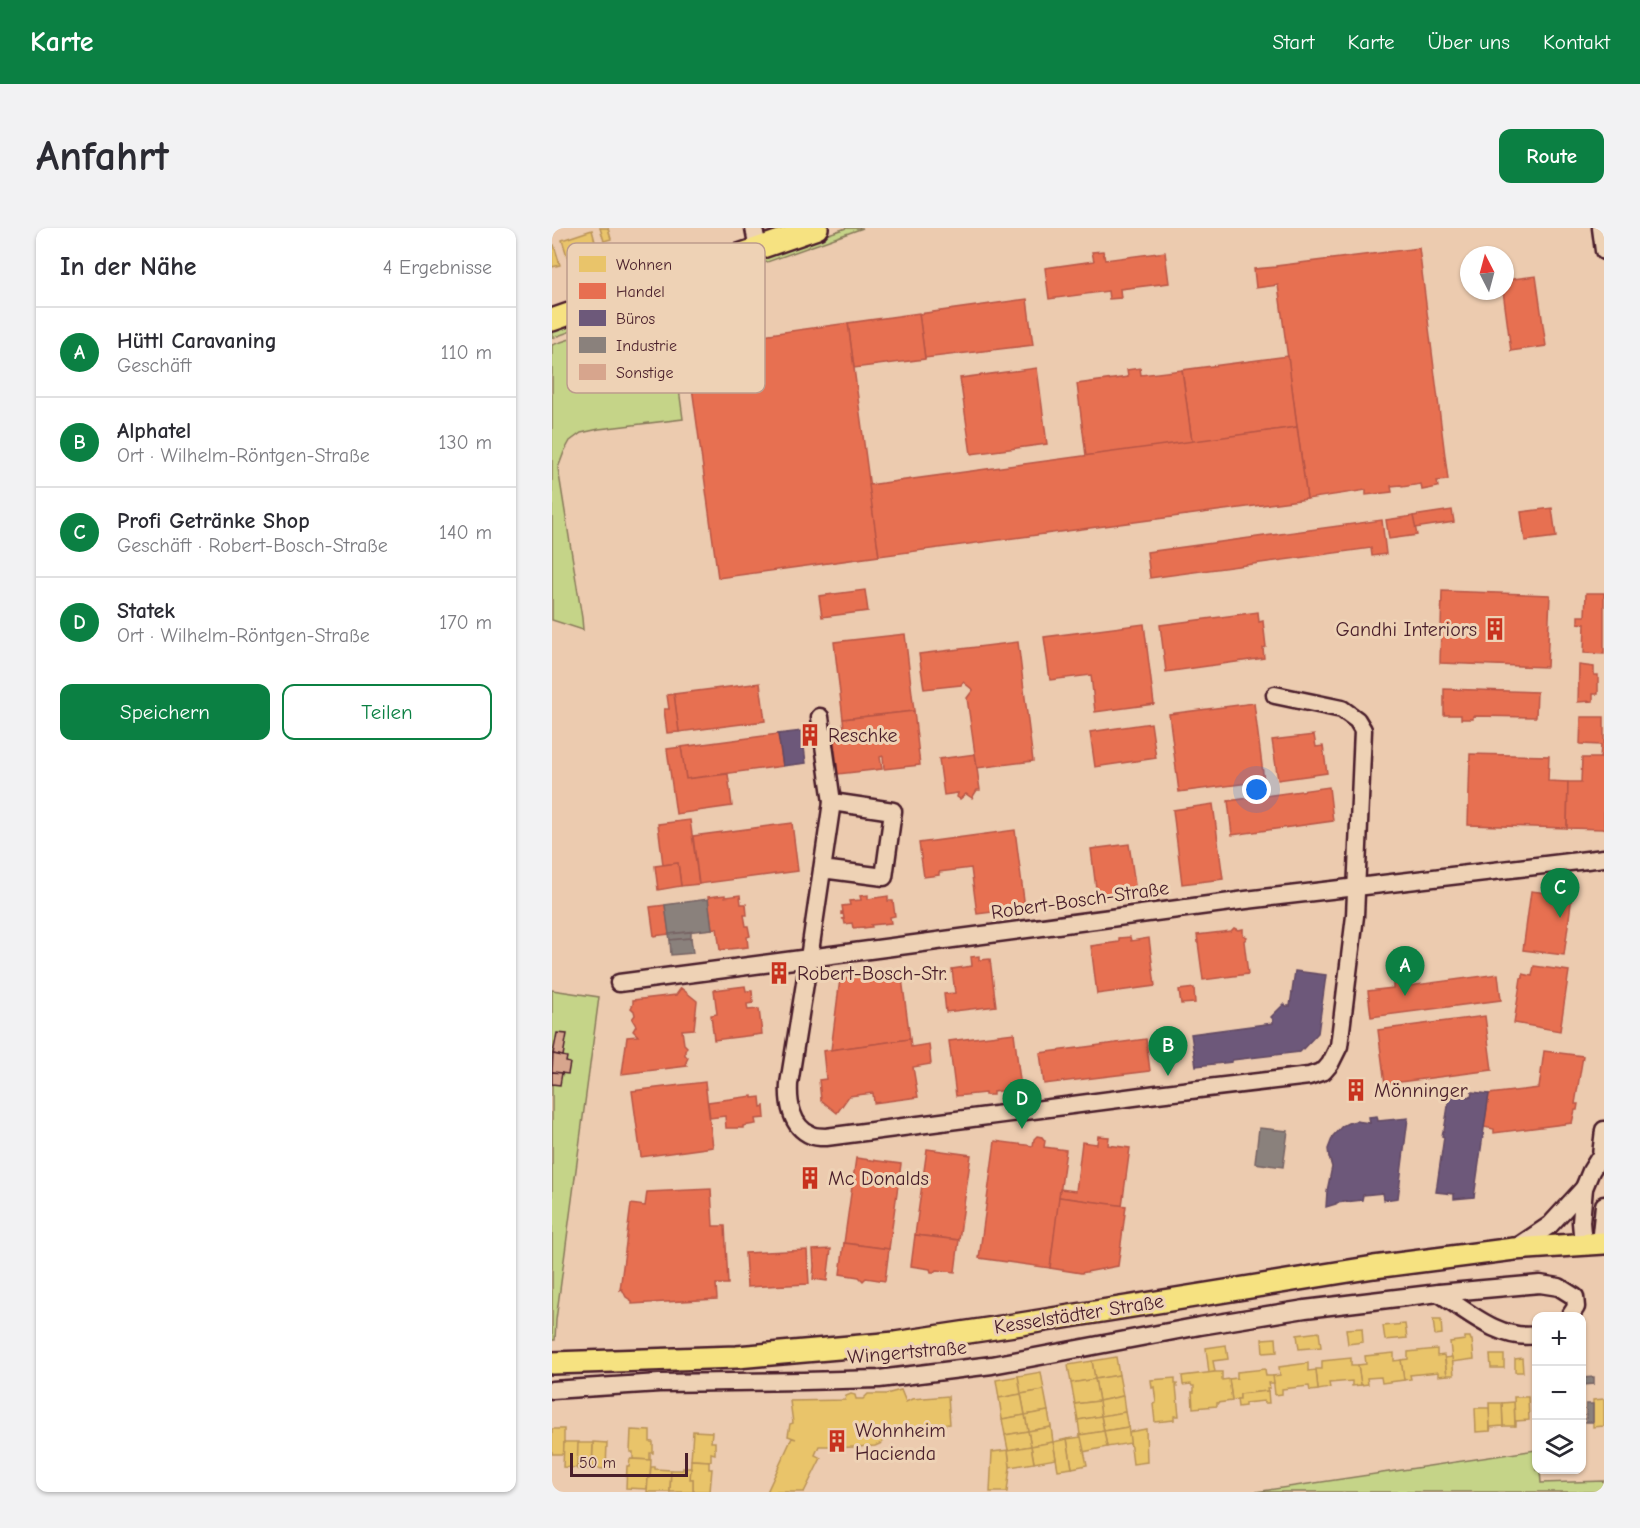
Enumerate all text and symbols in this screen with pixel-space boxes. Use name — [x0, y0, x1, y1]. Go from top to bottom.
text: Karte — [30, 26, 94, 58]
text: Start — [1272, 30, 1315, 54]
text: Karte — [1348, 30, 1394, 54]
text: Über uns — [1427, 30, 1510, 54]
text: Kontakt — [1543, 30, 1610, 54]
button: Route — [1499, 129, 1604, 183]
text: Anfahrt — [36, 132, 169, 181]
legend — [567, 243, 765, 393]
north arrow — [1460, 246, 1514, 300]
text: In der Nähe — [60, 252, 197, 282]
text: 4 Ergebnisse — [383, 256, 492, 279]
text: Wohnen — [616, 256, 672, 274]
text: Handel — [616, 283, 665, 301]
text: Büros — [616, 310, 656, 328]
text: Hüttl Caravaning — [117, 328, 277, 354]
text: Industrie — [616, 337, 677, 355]
text: A — [74, 341, 85, 364]
text: 110 m — [441, 341, 492, 364]
text: Geschäft — [117, 354, 192, 377]
text: Sonstige — [616, 364, 674, 382]
text: Alphatel — [117, 418, 191, 444]
text: B — [73, 431, 86, 454]
text: 130 m — [439, 431, 492, 454]
text: Ort · Wilhelm-Röntgen-Straße — [117, 444, 370, 467]
text: Profi Getränke Shop — [117, 508, 310, 534]
text: C — [73, 521, 86, 544]
text: 140 m — [439, 521, 492, 544]
text: Geschäft · Robert-Bosch-Straße — [117, 534, 388, 557]
text: Statek — [117, 598, 175, 624]
text: D — [73, 611, 86, 634]
text: 170 m — [439, 611, 492, 634]
building icon: Gandhi Interiors — [1482, 616, 1508, 642]
place label: Gandhi Interiors — [1335, 618, 1477, 641]
text: Ort · Wilhelm-Röntgen-Straße — [117, 624, 370, 647]
button: Speichern — [60, 684, 270, 740]
button: Teilen — [282, 684, 492, 740]
building icon: Reschke — [797, 722, 823, 748]
place label: Reschke — [828, 724, 898, 747]
your location — [1242, 775, 1271, 804]
pin: C — [1540, 868, 1580, 918]
street label: Robert-Bosch-Straße — [990, 876, 1170, 924]
pin: A — [1386, 946, 1424, 996]
building icon: Robert-Bosch-Str. — [766, 960, 792, 986]
place label: Robert-Bosch-Str. — [797, 962, 947, 985]
pin: B — [1148, 1026, 1188, 1076]
building icon: Mönninger — [1343, 1077, 1369, 1103]
place label: Mönninger — [1374, 1079, 1468, 1102]
pin: D — [1002, 1080, 1042, 1129]
building icon: Mc Donalds — [797, 1165, 823, 1191]
place label: Mc Donalds — [828, 1167, 929, 1190]
street label: Kesselstädter Straße — [992, 1289, 1166, 1339]
map controls — [1532, 1312, 1586, 1474]
button: + — [1532, 1312, 1586, 1366]
street label: Wingertstraße — [846, 1335, 968, 1369]
button: − — [1532, 1366, 1586, 1420]
place label: Wohnheim Hacienda — [855, 1419, 946, 1465]
button: layers — [1532, 1420, 1586, 1474]
building icon: Wohnheim Hacienda — [824, 1428, 850, 1454]
scale bar — [570, 1450, 688, 1478]
text: 50 m — [579, 1454, 616, 1472]

